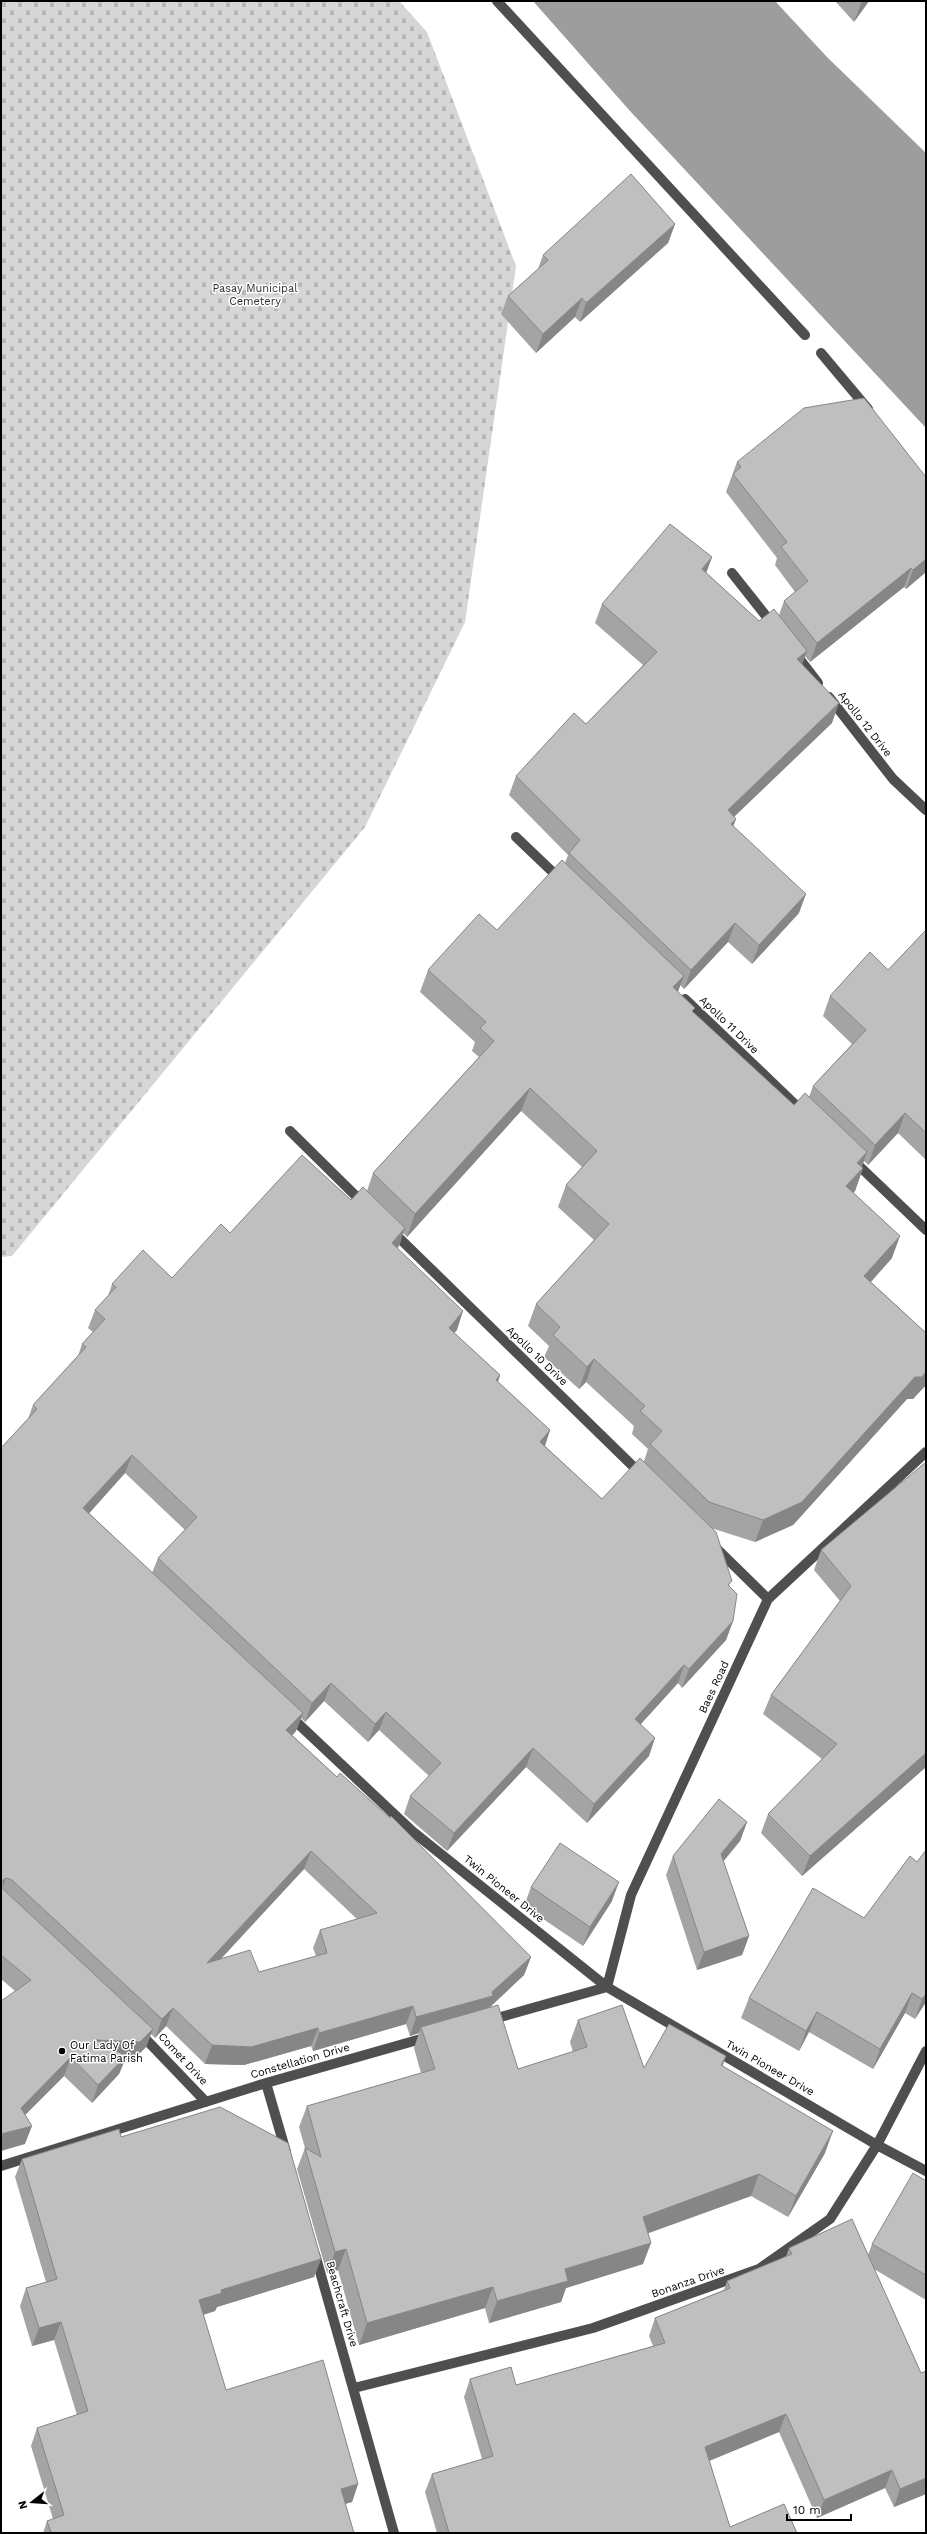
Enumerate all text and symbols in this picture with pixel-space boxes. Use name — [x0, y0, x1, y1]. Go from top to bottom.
park label: Pasay Municipal Cemetery — [212, 282, 298, 308]
street label: Apollo 12 Drive — [835, 689, 895, 759]
street label: Apollo 11 Drive — [697, 993, 761, 1057]
street label: Apollo 10 Drive — [504, 1324, 570, 1388]
street label: Baes Road — [696, 1659, 732, 1715]
street label: Twin Pioneer Drive — [461, 1853, 547, 1925]
street label: Comet Drive — [156, 2030, 210, 2088]
street label: Twin Pioneer Drive — [724, 2037, 816, 2099]
place label: Our Lady Of Fatima Parish — [70, 2039, 143, 2065]
street label: Constellation Drive — [249, 2041, 351, 2081]
marker: Our Lady Of Fatima Parish — [57, 2046, 67, 2056]
street label: Beachcraft Drive — [324, 2259, 360, 2349]
street label: Bonanza Drive — [650, 2263, 726, 2301]
north arrow — [12, 2482, 52, 2522]
scale bar — [787, 2496, 851, 2522]
text: N — [16, 2499, 30, 2511]
text: 10 m — [793, 2503, 821, 2517]

